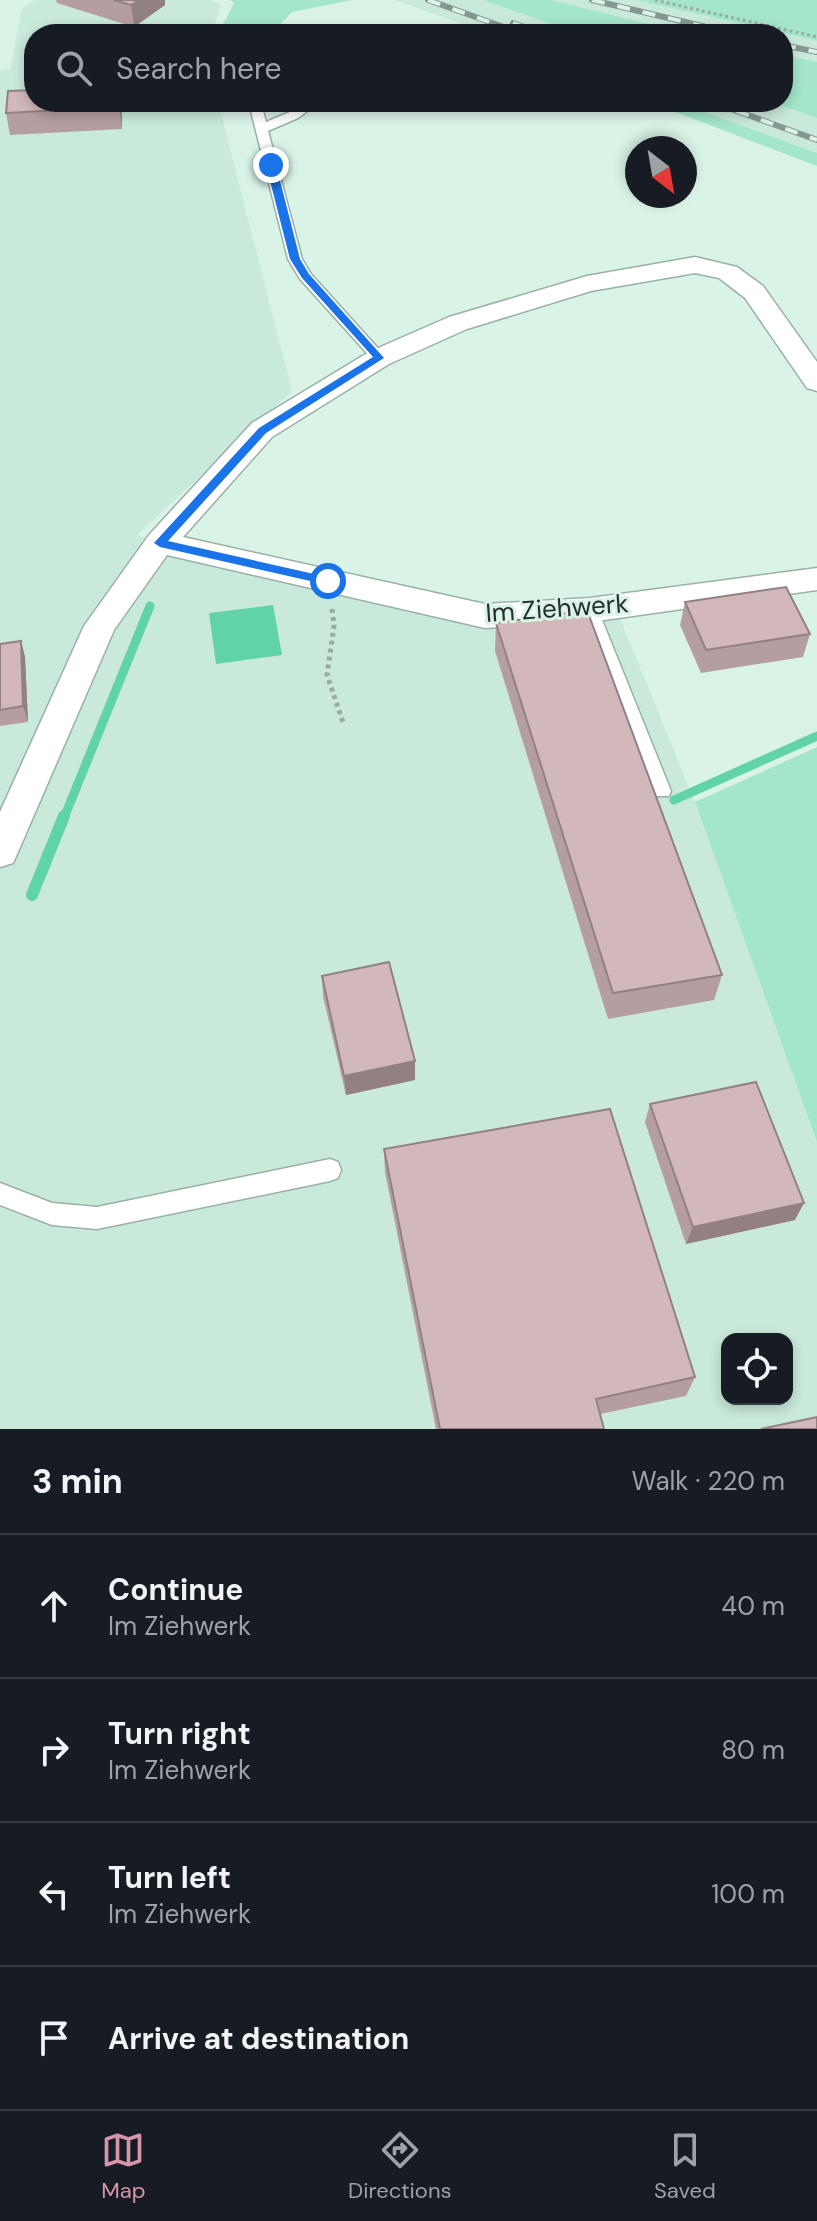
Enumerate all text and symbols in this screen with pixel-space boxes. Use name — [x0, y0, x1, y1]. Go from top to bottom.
search box — [24, 24, 793, 112]
icon: search — [52, 46, 96, 90]
text: Search here — [116, 49, 282, 88]
north arrow — [625, 136, 697, 208]
route end — [253, 147, 289, 183]
route start — [310, 563, 346, 599]
street label: Im Ziehwerk — [484, 586, 630, 630]
map controls — [721, 1333, 793, 1405]
button: locate — [721, 1333, 793, 1405]
text: 3 min — [32, 1459, 123, 1504]
text: Walk · 220 m — [632, 1464, 785, 1498]
text: Continue — [108, 1570, 243, 1609]
icon: ahead — [32, 1584, 76, 1628]
text: 40 m — [721, 1589, 785, 1623]
text: Im Ziehwerk — [108, 1609, 251, 1643]
text: Turn right — [108, 1714, 251, 1753]
icon: right — [32, 1728, 76, 1772]
text: 80 m — [721, 1733, 785, 1767]
text: Im Ziehwerk — [108, 1753, 251, 1787]
text: Turn left — [108, 1858, 231, 1897]
icon: left — [32, 1872, 76, 1916]
text: 100 m — [711, 1877, 785, 1911]
text: Im Ziehwerk — [108, 1897, 251, 1931]
icon: arrive — [32, 2016, 76, 2060]
text: Arrive at destination — [108, 2019, 409, 2058]
tab: Map — [101, 2128, 146, 2205]
tab: Directions — [348, 2128, 452, 2205]
tab: Saved — [654, 2128, 716, 2205]

